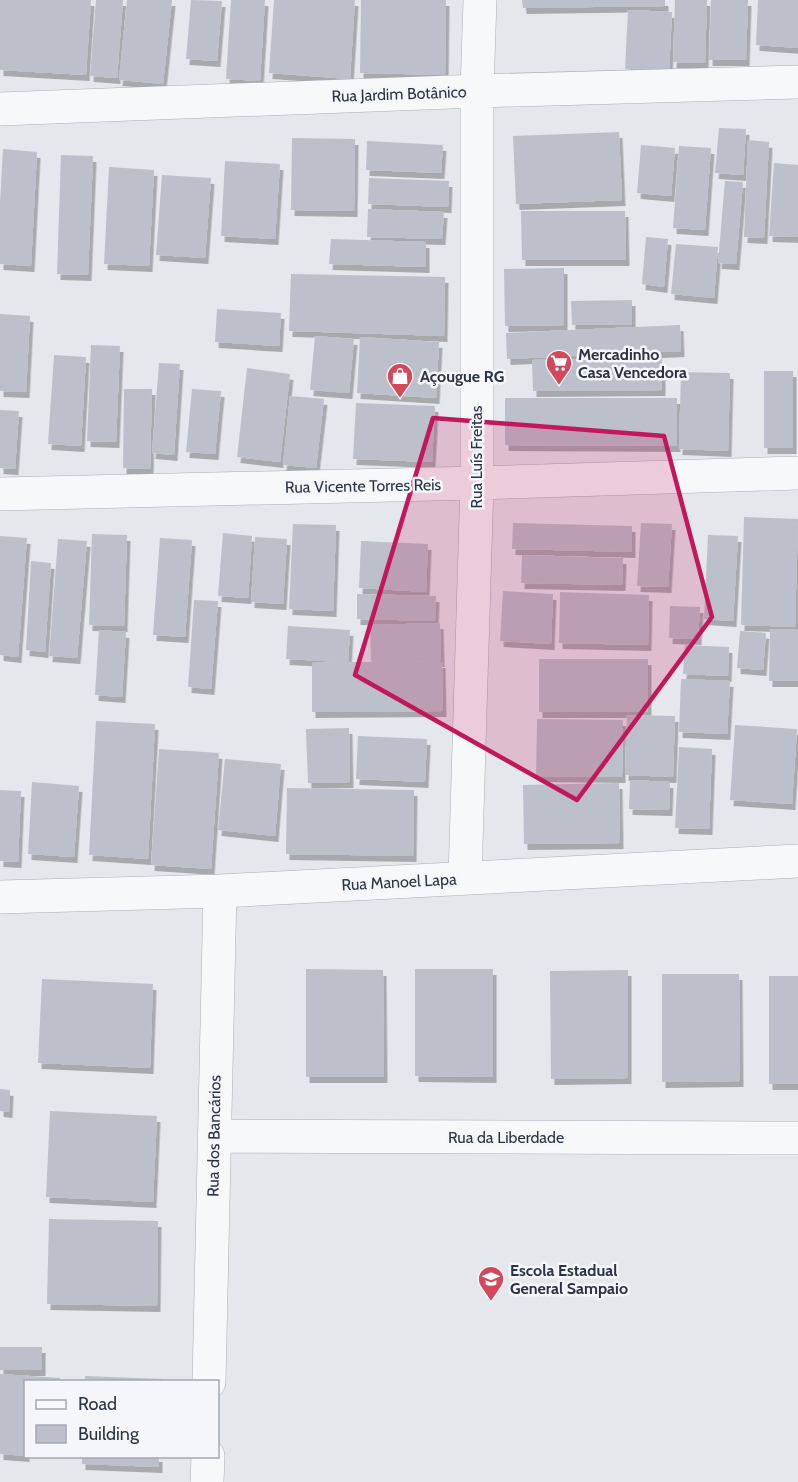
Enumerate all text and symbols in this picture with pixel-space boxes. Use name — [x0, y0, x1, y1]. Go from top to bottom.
street label: Rua Jardim Botânico — [331, 82, 467, 106]
place label: Mercadinho Casa Vencedora — [578, 345, 687, 382]
supermarket icon: Mercadinho Casa Vencedora — [544, 348, 574, 386]
shop icon: Açougue RG — [385, 361, 415, 399]
place label: Açougue RG — [420, 367, 504, 386]
street label: Rua Luís Freitas — [467, 405, 486, 508]
street label: Rua Vicente Torres Reis — [285, 475, 442, 497]
street label: Rua Manoel Lapa — [341, 869, 457, 895]
street label: Rua dos Bancários — [203, 1074, 225, 1197]
street label: Rua da Liberdade — [448, 1128, 564, 1147]
place label: Escola Estadual General Sampaio — [510, 1261, 628, 1298]
school or university icon: Escola Estadual General Sampaio — [476, 1264, 506, 1302]
legend — [24, 1380, 219, 1458]
text: Road — [78, 1393, 117, 1415]
text: Building — [78, 1423, 140, 1445]

